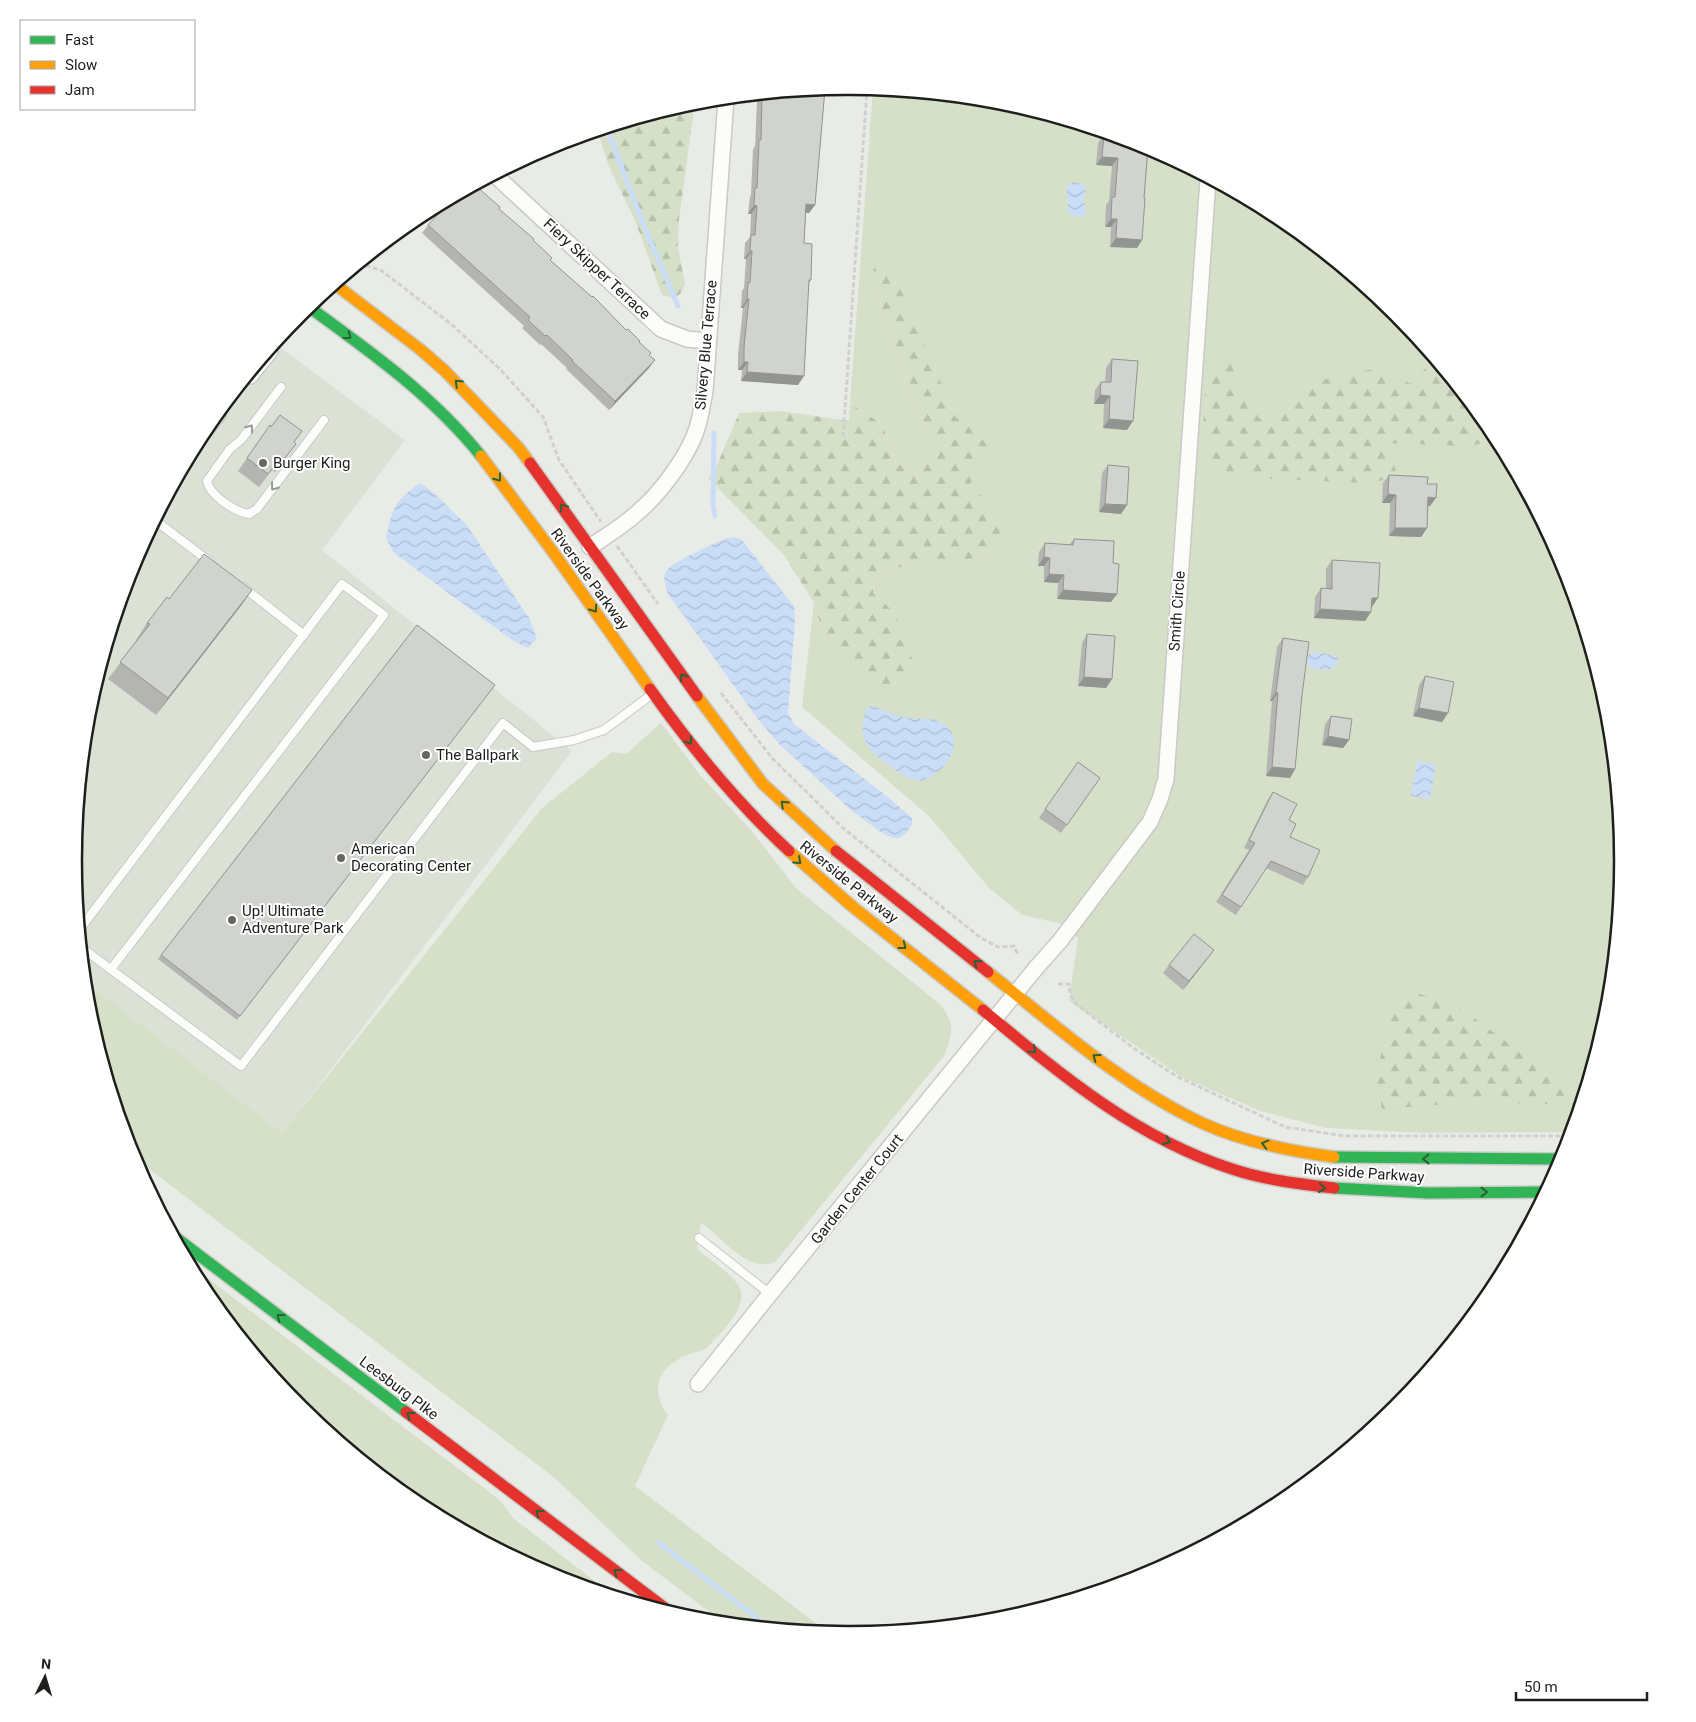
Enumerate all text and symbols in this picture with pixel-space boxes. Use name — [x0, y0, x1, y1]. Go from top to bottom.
legend — [20, 20, 195, 110]
text: Fast — [65, 31, 94, 49]
text: Slow — [65, 56, 97, 74]
text: Jam — [65, 81, 95, 99]
street label: Fiery Skipper Terrace — [540, 215, 654, 323]
street label: Silvery Blue Terrace — [691, 279, 721, 411]
one-way arrow — [342, 330, 351, 338]
one-way arrow — [455, 380, 464, 389]
one-way arrow — [244, 424, 253, 434]
place label: Burger King — [273, 454, 351, 472]
marker: Burger King — [257, 457, 269, 469]
one-way arrow — [492, 472, 500, 481]
one-way arrow — [271, 481, 280, 491]
one-way arrow — [560, 503, 569, 512]
street label: Riverside Parkway — [547, 525, 633, 633]
street label: Smith Circle — [1165, 570, 1189, 652]
one-way arrow — [588, 603, 597, 613]
one-way arrow — [680, 674, 689, 683]
one-way arrow — [683, 735, 691, 744]
place label: The Ballpark — [436, 746, 519, 764]
marker: The Ballpark — [420, 749, 432, 761]
one-way arrow — [781, 801, 790, 810]
street label: Riverside Parkway — [796, 837, 902, 927]
place label: American Decorating Center — [351, 840, 471, 875]
marker: American Decorating Center — [335, 852, 347, 864]
one-way arrow — [793, 855, 802, 864]
place label: Up! Ultimate Adventure Park — [242, 902, 344, 937]
marker: Up! Ultimate Adventure Park — [226, 914, 238, 926]
one-way arrow — [897, 940, 906, 948]
one-way arrow — [974, 961, 983, 969]
one-way arrow — [1027, 1045, 1036, 1053]
one-way arrow — [1092, 1054, 1102, 1063]
street label: Garden Center Court — [807, 1130, 907, 1248]
one-way arrow — [1162, 1135, 1171, 1146]
one-way arrow — [1261, 1139, 1270, 1150]
one-way arrow — [1422, 1154, 1430, 1164]
street label: Riverside Parkway — [1303, 1160, 1425, 1186]
one-way arrow — [1318, 1182, 1326, 1193]
one-way arrow — [1480, 1187, 1488, 1197]
one-way arrow — [277, 1314, 286, 1322]
street label: Leesburg PIke — [356, 1352, 442, 1424]
one-way arrow — [406, 1412, 416, 1421]
one-way arrow — [536, 1511, 545, 1519]
one-way arrow — [614, 1570, 623, 1578]
north arrow — [20, 1652, 70, 1702]
text: N — [41, 1656, 52, 1672]
scale bar — [1516, 1670, 1647, 1702]
text: 50 m — [1524, 1678, 1558, 1696]

